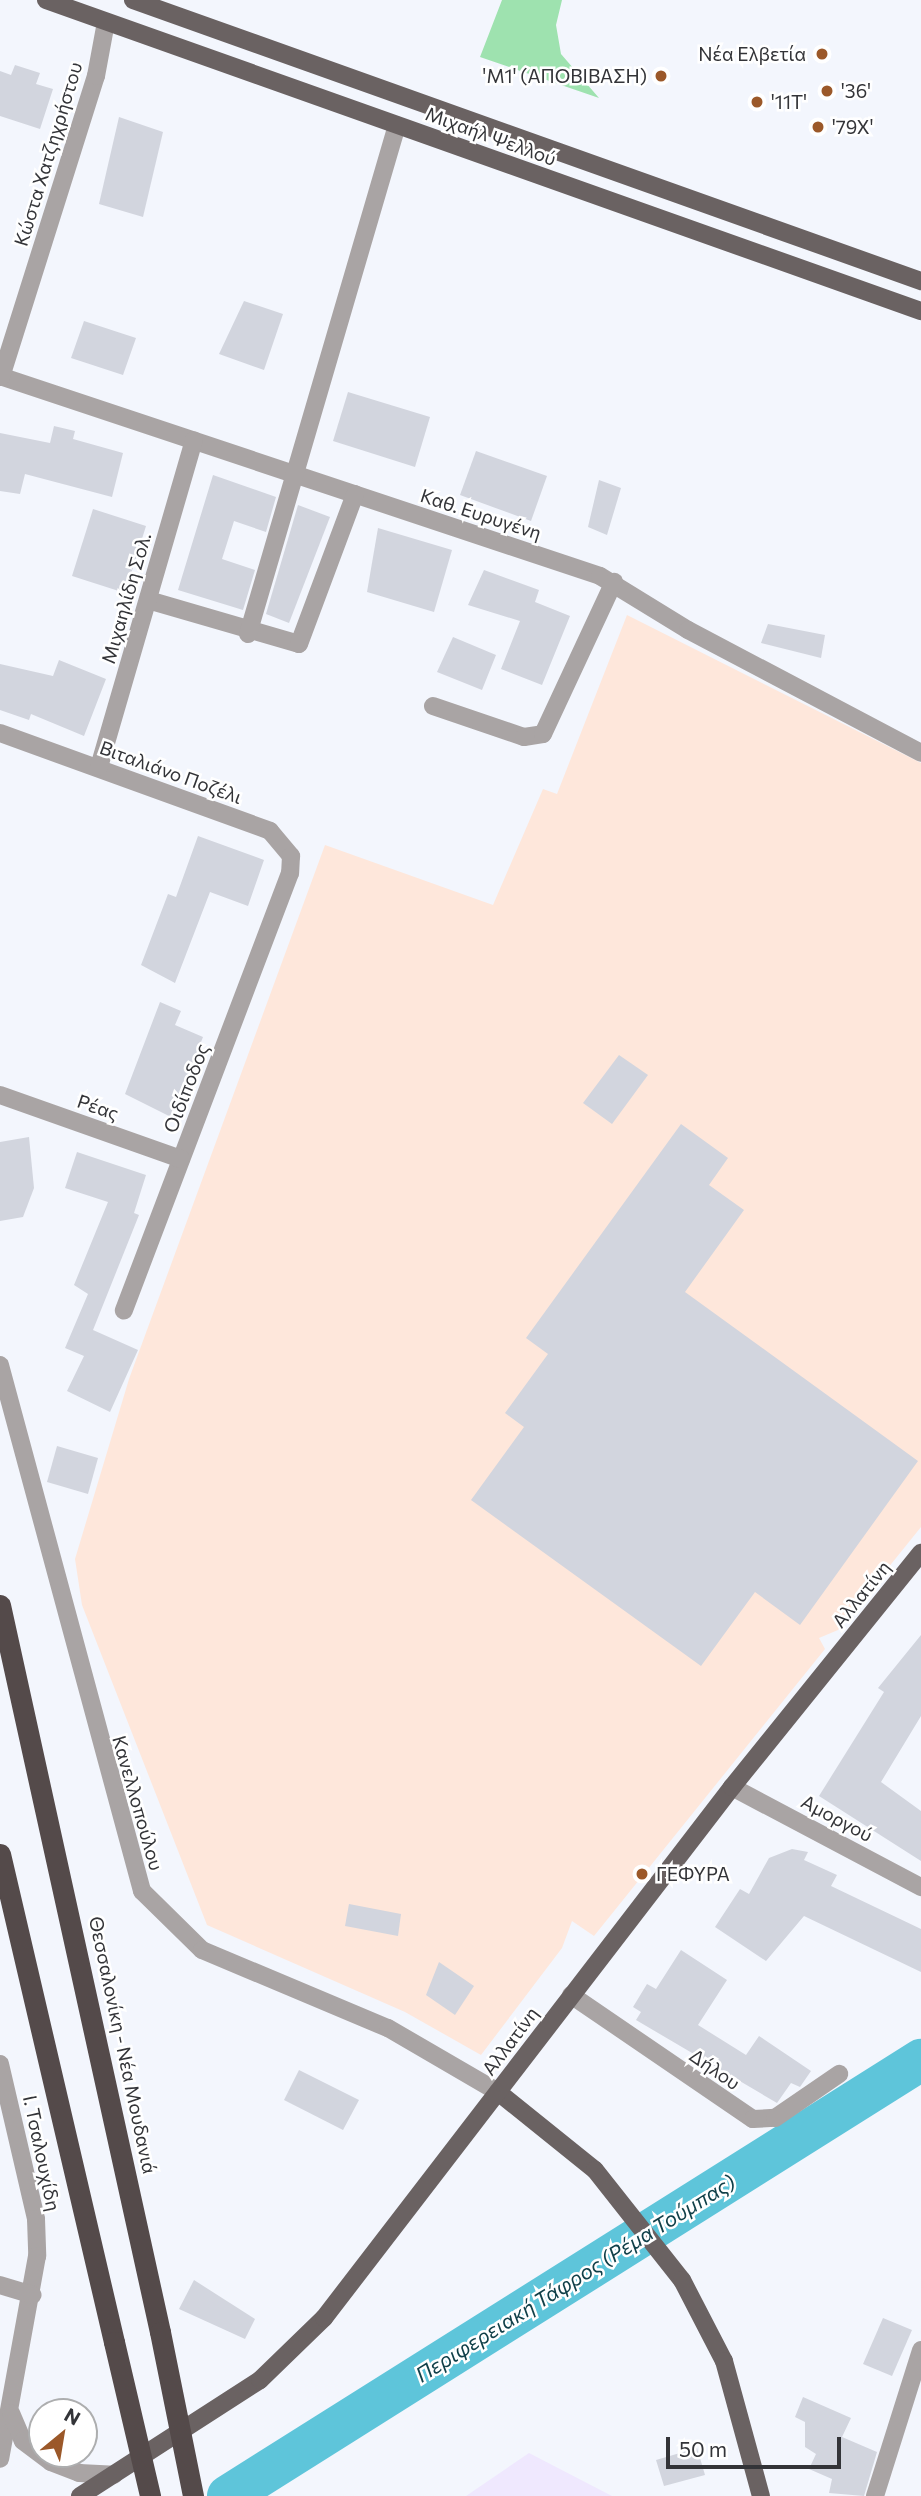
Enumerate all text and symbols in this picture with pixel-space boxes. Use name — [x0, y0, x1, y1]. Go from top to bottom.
place label: Νέα Ελβετία — [698, 43, 806, 65]
marker: Νέα Ελβετία — [812, 44, 832, 64]
street label: Κώστα Χατζηχρήστου — [9, 59, 87, 249]
place label: 'Μ1' (ΑΠΟΒΙΒΑΣΗ) — [483, 65, 647, 87]
marker: 'Μ1' (ΑΠΟΒΙΒΑΣΗ) — [653, 68, 669, 84]
place label: '36' — [841, 80, 871, 102]
marker: '36' — [819, 83, 835, 99]
place label: '11Τ' — [771, 91, 807, 113]
marker: '11Τ' — [749, 94, 765, 110]
street label: Μιχαήλ Ψελλού — [423, 102, 559, 170]
place label: '79Χ' — [832, 116, 873, 138]
marker: '79Χ' — [810, 119, 826, 135]
street label: Καθ. Ευρυγένη — [418, 484, 544, 544]
street label: Μιχαηλίδη Σολ. — [96, 530, 156, 666]
street label: Βιταλιάνο Ποζέλι — [97, 736, 245, 808]
street label: Οιδίποδος — [159, 1040, 213, 1136]
street label: Ρέας — [74, 1089, 122, 1125]
street label: Αλλατίνη — [827, 1556, 895, 1632]
street label: Κανελλοπούλου — [108, 1733, 168, 1873]
street label: Αμοργού — [797, 1790, 877, 1846]
place label: ΓΕΦΥΡΑ — [656, 1863, 730, 1885]
marker: ΓΕΦΥΡΑ — [634, 1866, 650, 1882]
street label: Θεσσαλονίκη - Νέα Μουδανιά — [85, 1914, 161, 2176]
street label: Αλλατίνη — [477, 2002, 543, 2080]
street label: Δήλου — [685, 2043, 745, 2095]
street label: Ι. Τσαλουχίδη — [19, 2093, 65, 2213]
water label: Περιφερειακή Τάφρος (Ρέμα Τούμπας) — [411, 2169, 739, 2387]
north arrow — [28, 2398, 98, 2468]
text: N — [61, 2403, 85, 2430]
scale bar — [669, 2422, 844, 2466]
text: 50 m — [679, 2436, 727, 2461]

